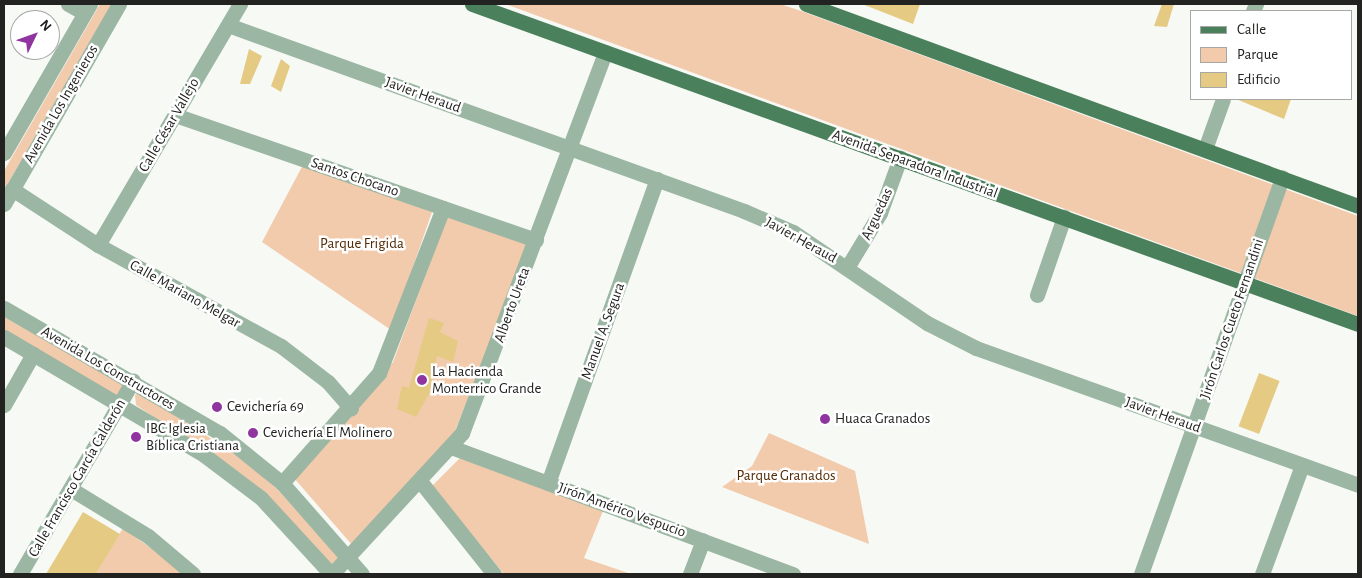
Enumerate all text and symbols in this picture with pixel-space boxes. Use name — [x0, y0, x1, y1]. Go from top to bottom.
north arrow — [10, 10, 60, 60]
legend — [1190, 10, 1352, 100]
text: N — [37, 17, 54, 34]
text: Calle — [1237, 22, 1266, 37]
street label: Avenida Los Ingenieros — [20, 42, 102, 166]
text: Parque — [1237, 47, 1278, 62]
text: Edificio — [1237, 72, 1280, 87]
street label: Javier Heraud — [383, 73, 463, 117]
street label: Calle César Vallejo — [135, 75, 203, 175]
street label: Avenida Separadora Industrial — [830, 126, 1000, 202]
street label: Santos Chocano — [309, 154, 401, 200]
street label: Arguedas — [857, 185, 897, 243]
street label: Javier Heraud — [762, 213, 840, 267]
park label: Parque Frigida — [320, 235, 404, 253]
street label: Jirón Carlos Cueto Fernandini — [1196, 236, 1268, 402]
street label: Calle Mariano Melgar — [127, 256, 243, 332]
street label: Alberto Ureta — [490, 265, 534, 345]
street label: Manuel A. Segura — [577, 280, 629, 382]
street label: Avenida Los Constructores — [38, 322, 178, 414]
place label: La Hacienda Monterrico Grande — [432, 362, 542, 397]
marker: La Hacienda Monterrico Grande — [416, 374, 428, 386]
street label: Javier Heraud — [1123, 393, 1203, 437]
street label: Calle Francisco García Calderón — [24, 396, 130, 560]
place label: Cevichería 69 — [227, 398, 304, 416]
marker: Cevichería 69 — [211, 401, 223, 413]
place label: Huaca Granados — [835, 410, 930, 428]
marker: Huaca Granados — [819, 413, 831, 425]
place label: IBC Iglesia Bíblica Cristiana — [146, 419, 239, 454]
place label: Cevichería El Molinero — [263, 424, 392, 442]
marker: Cevichería El Molinero — [247, 427, 259, 439]
marker: IBC Iglesia Bíblica Cristiana — [130, 431, 142, 443]
park label: Parque Granados — [736, 467, 836, 485]
street label: Jirón Américo Vespucio — [556, 479, 688, 541]

